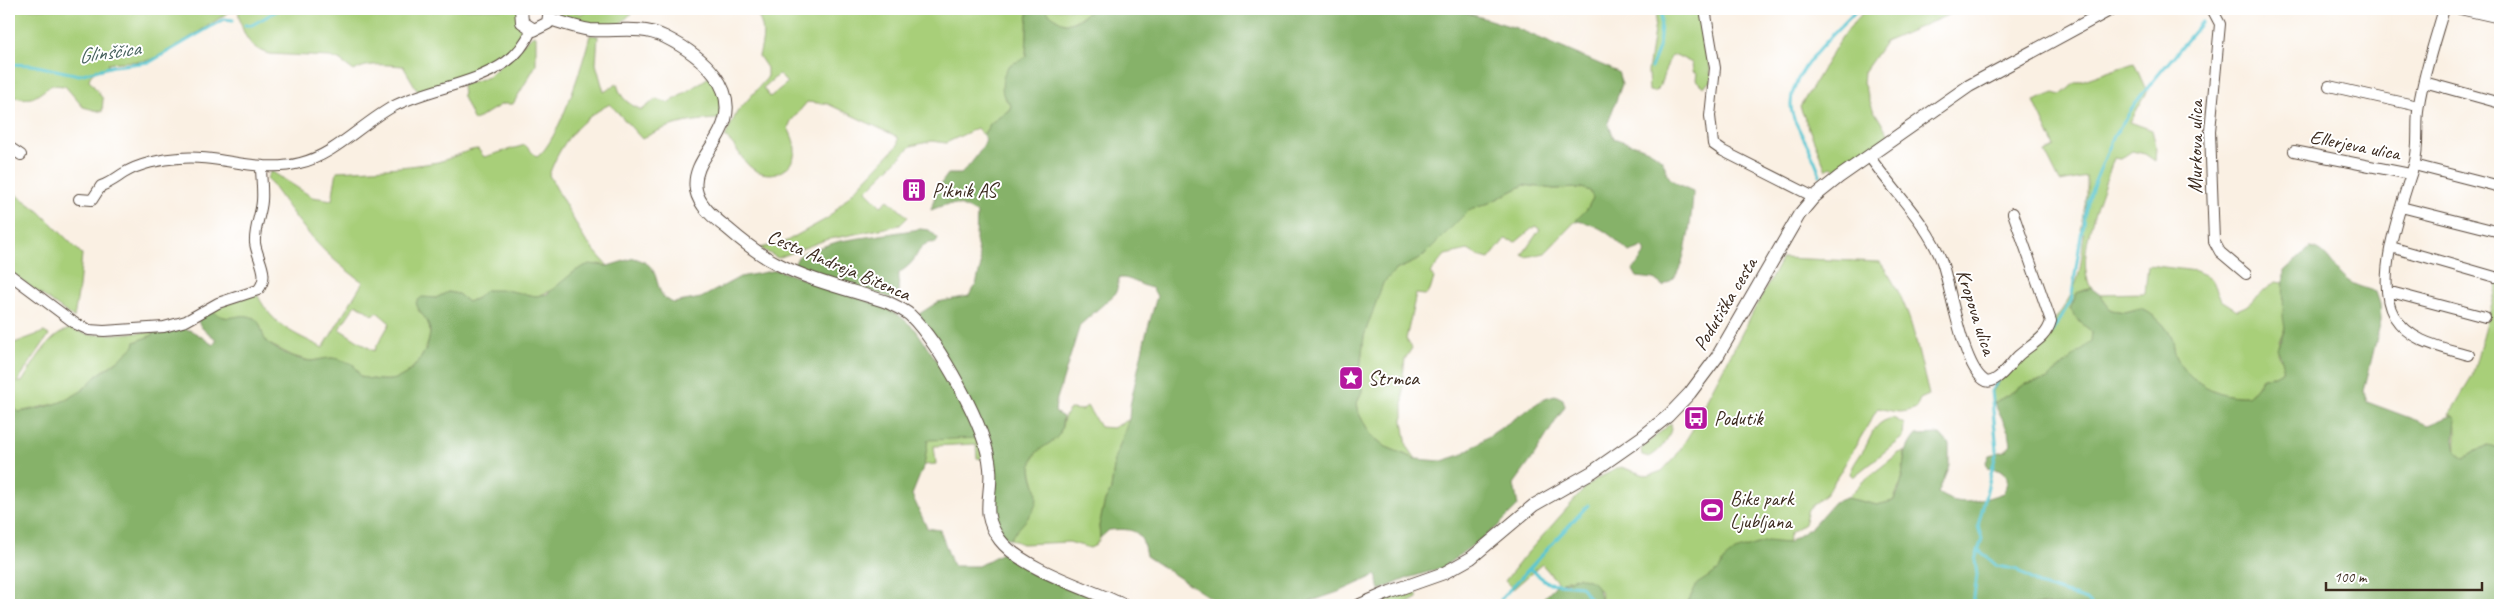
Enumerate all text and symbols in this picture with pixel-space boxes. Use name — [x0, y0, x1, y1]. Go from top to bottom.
water label: Glinščica — [77, 34, 144, 69]
street label: Murkova ulica — [2183, 99, 2208, 193]
street label: Ellerjeva ulica — [2308, 124, 2404, 166]
building icon: Piknik AS — [901, 177, 927, 203]
place label: Piknik AS — [932, 178, 1001, 203]
street label: Cesta Andreja Bitenca — [764, 224, 915, 307]
street label: Podutiška cesta — [1687, 251, 1763, 355]
street label: Kropova ulica — [1950, 266, 2002, 360]
place icon: Strmca — [1338, 365, 1364, 391]
place label: Strmca — [1368, 366, 1420, 391]
bus stop icon: Podutik — [1683, 405, 1709, 431]
place label: Podutik — [1714, 406, 1764, 431]
place label: Bike park Ljubljana — [1730, 486, 1795, 534]
sports icon: Bike park Ljubljana — [1699, 497, 1725, 523]
scale bar — [2326, 559, 2483, 591]
text: 100 m — [2334, 568, 2368, 587]

